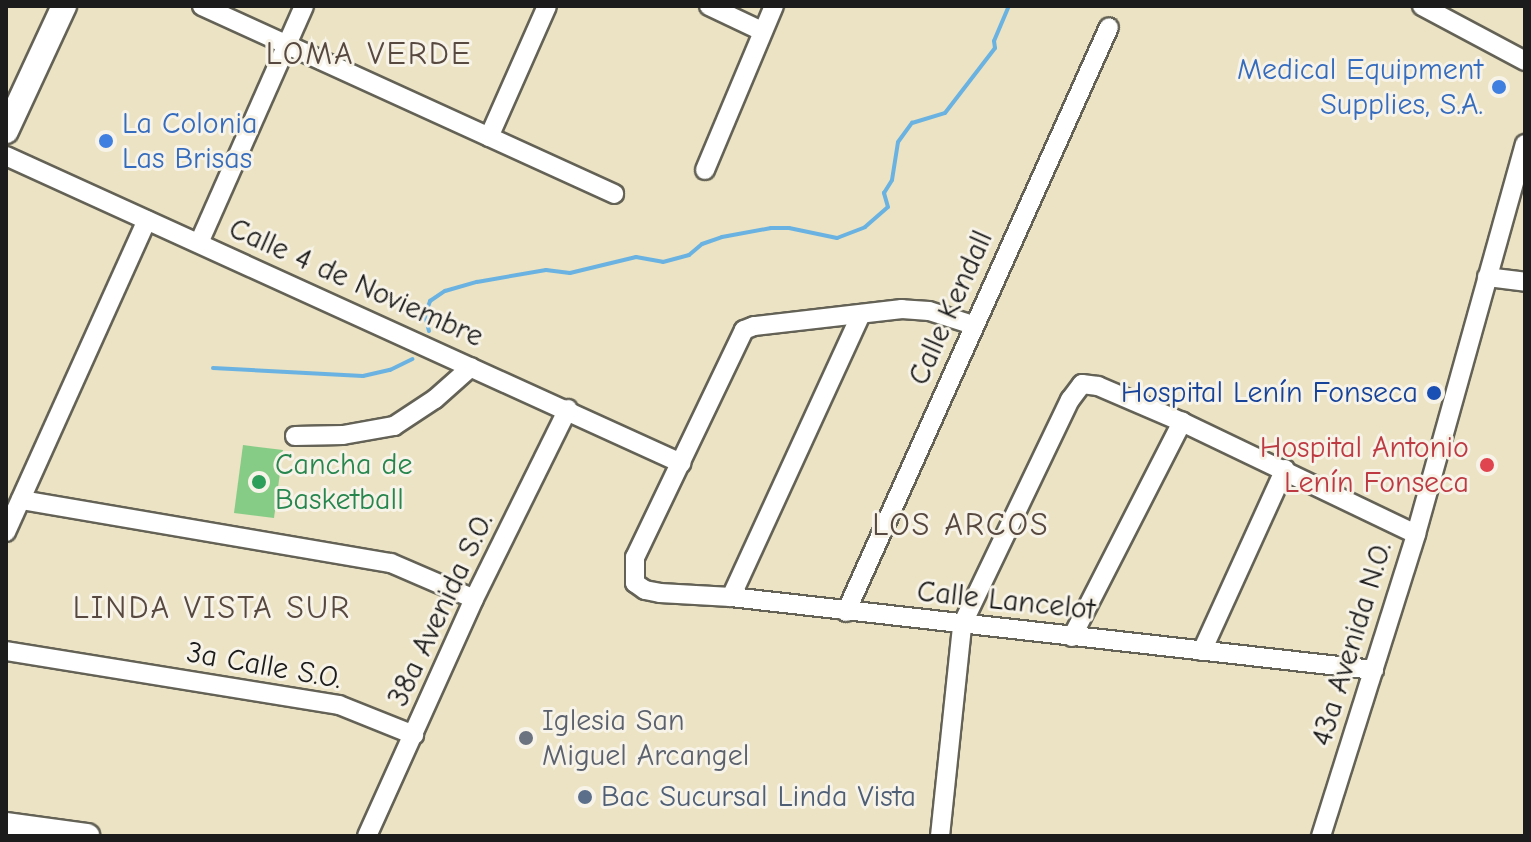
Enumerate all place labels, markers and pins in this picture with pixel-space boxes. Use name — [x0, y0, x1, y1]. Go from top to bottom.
place label: Medical Equipment Supplies, S.A. — [1237, 52, 1483, 122]
marker: Medical Equipment Supplies, S.A. — [1490, 78, 1508, 96]
place label: La Colonia Las Brisas — [122, 106, 258, 176]
marker: La Colonia Las Brisas — [97, 132, 115, 150]
place label: Hospital Lenín Fonseca — [1121, 375, 1418, 411]
marker: Hospital Lenín Fonseca — [1425, 384, 1443, 402]
place label: Hospital Antonio Lenín Fonseca — [1260, 430, 1469, 500]
place label: Cancha de Basketball — [275, 447, 412, 518]
marker: Hospital Antonio Lenín Fonseca — [1476, 454, 1498, 476]
marker: Cancha de Basketball — [250, 473, 268, 491]
place label: Iglesia San Miguel Arcangel — [542, 703, 749, 774]
marker: Iglesia San Miguel Arcangel — [517, 729, 535, 747]
place label: Bac Sucursal Linda Vista — [601, 779, 916, 815]
marker: Bac Sucursal Linda Vista — [576, 788, 594, 806]

